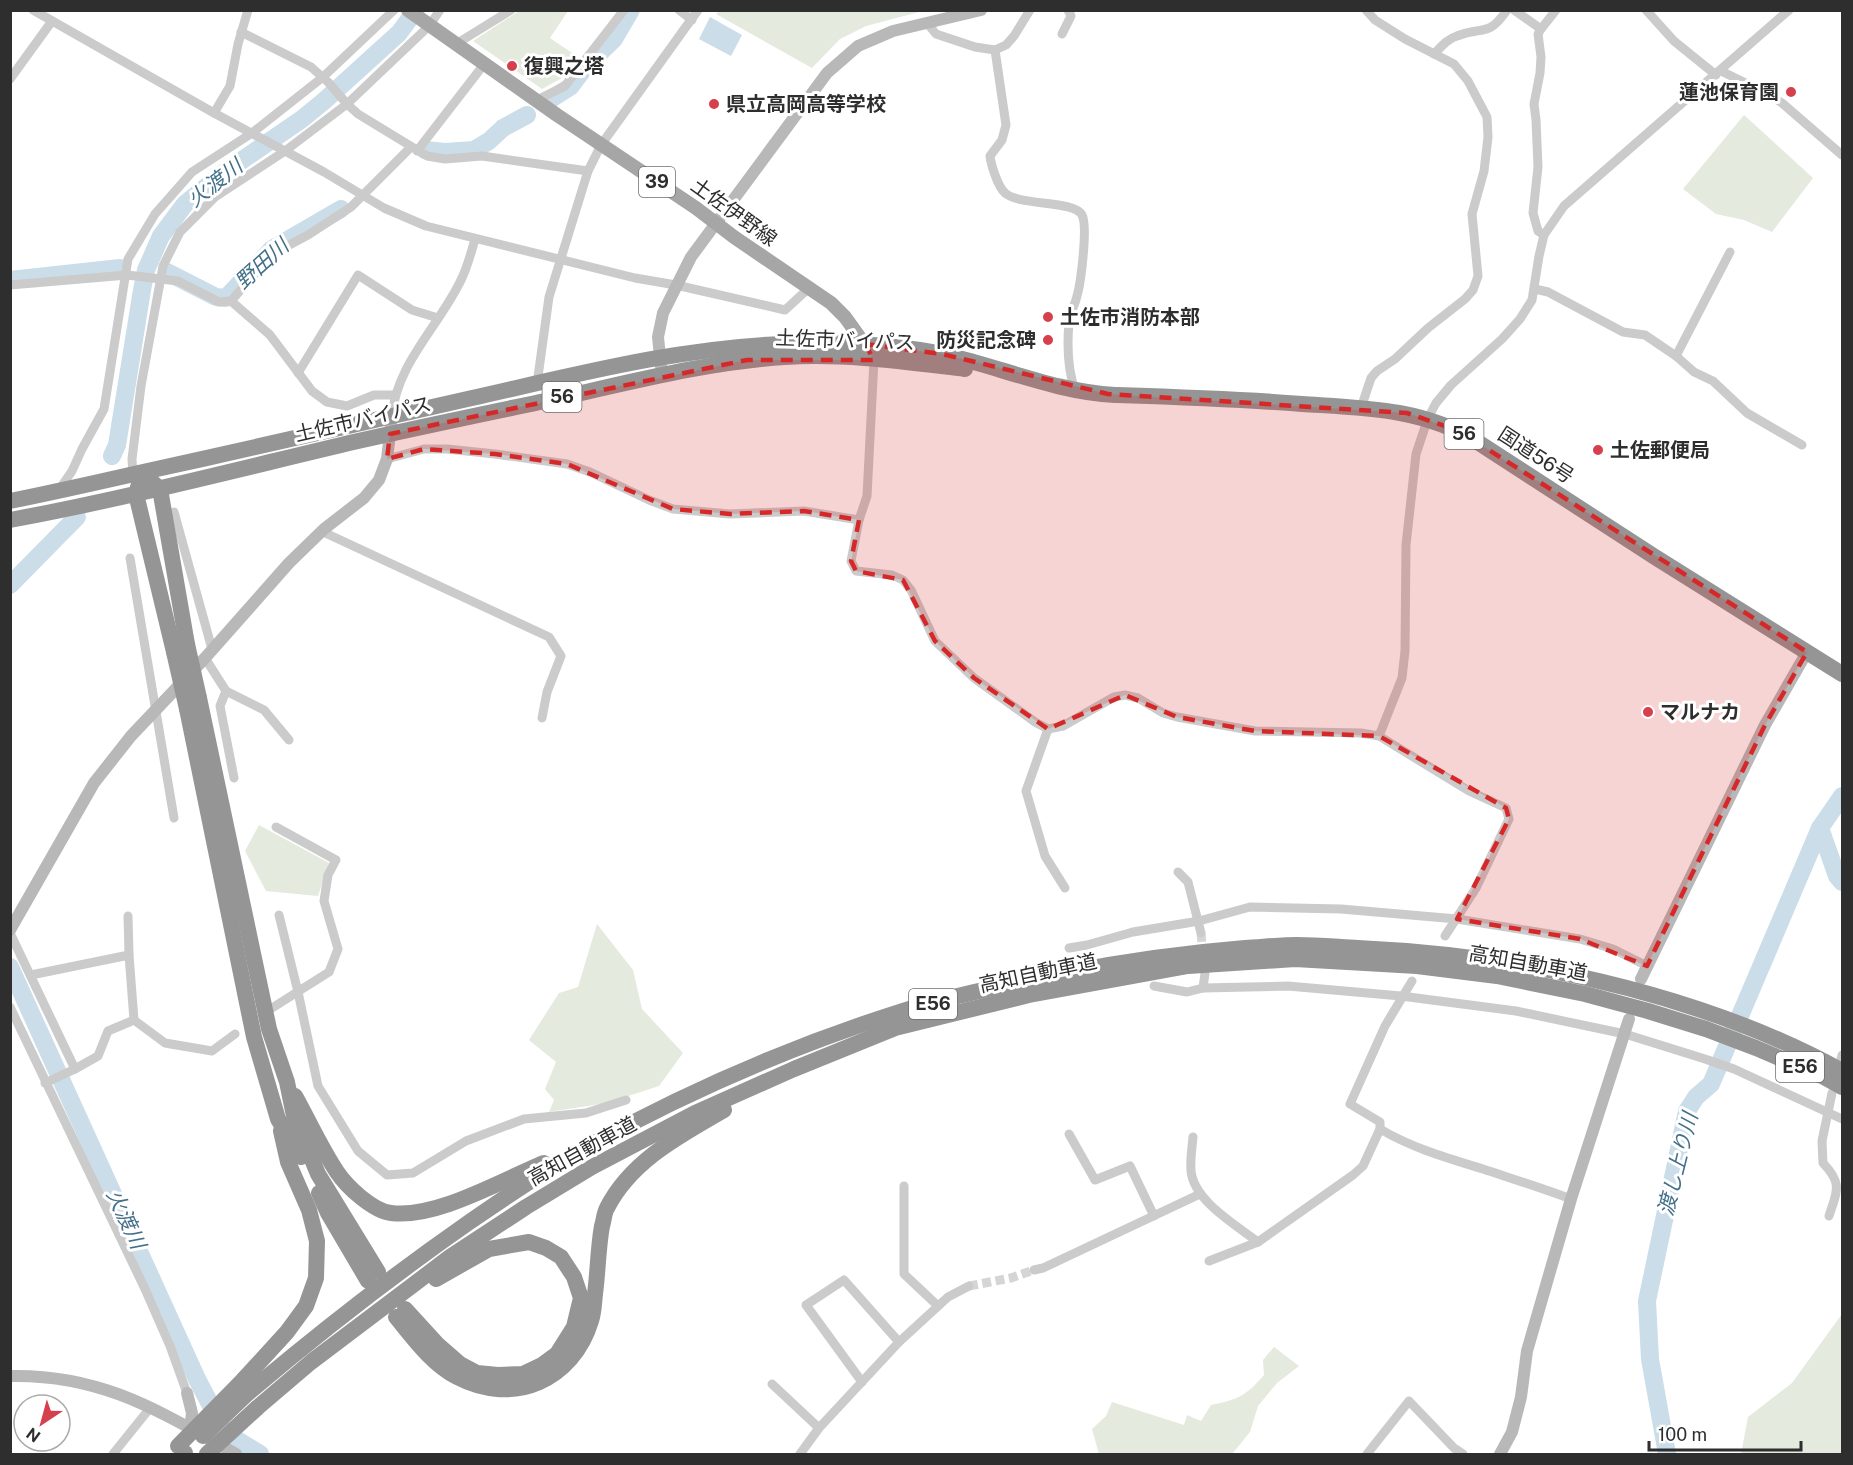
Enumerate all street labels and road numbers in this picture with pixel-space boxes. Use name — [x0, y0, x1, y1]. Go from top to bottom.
road number: 39 — [639, 167, 675, 197]
street label: 土佐伊野線 — [686, 173, 782, 251]
street label: 土佐市バイパス — [775, 326, 915, 354]
road number: 56 — [542, 382, 582, 412]
street label: 土佐市バイパス — [292, 392, 434, 446]
road number: 56 — [1444, 419, 1484, 449]
street label: 国道56号 — [1494, 422, 1578, 488]
street label: 高知自動車道 — [1467, 941, 1589, 985]
street label: 高知自動車道 — [977, 949, 1099, 997]
road number: E56 — [909, 989, 957, 1019]
road number: E56 — [1776, 1052, 1824, 1082]
street label: 高知自動車道 — [524, 1111, 640, 1191]

